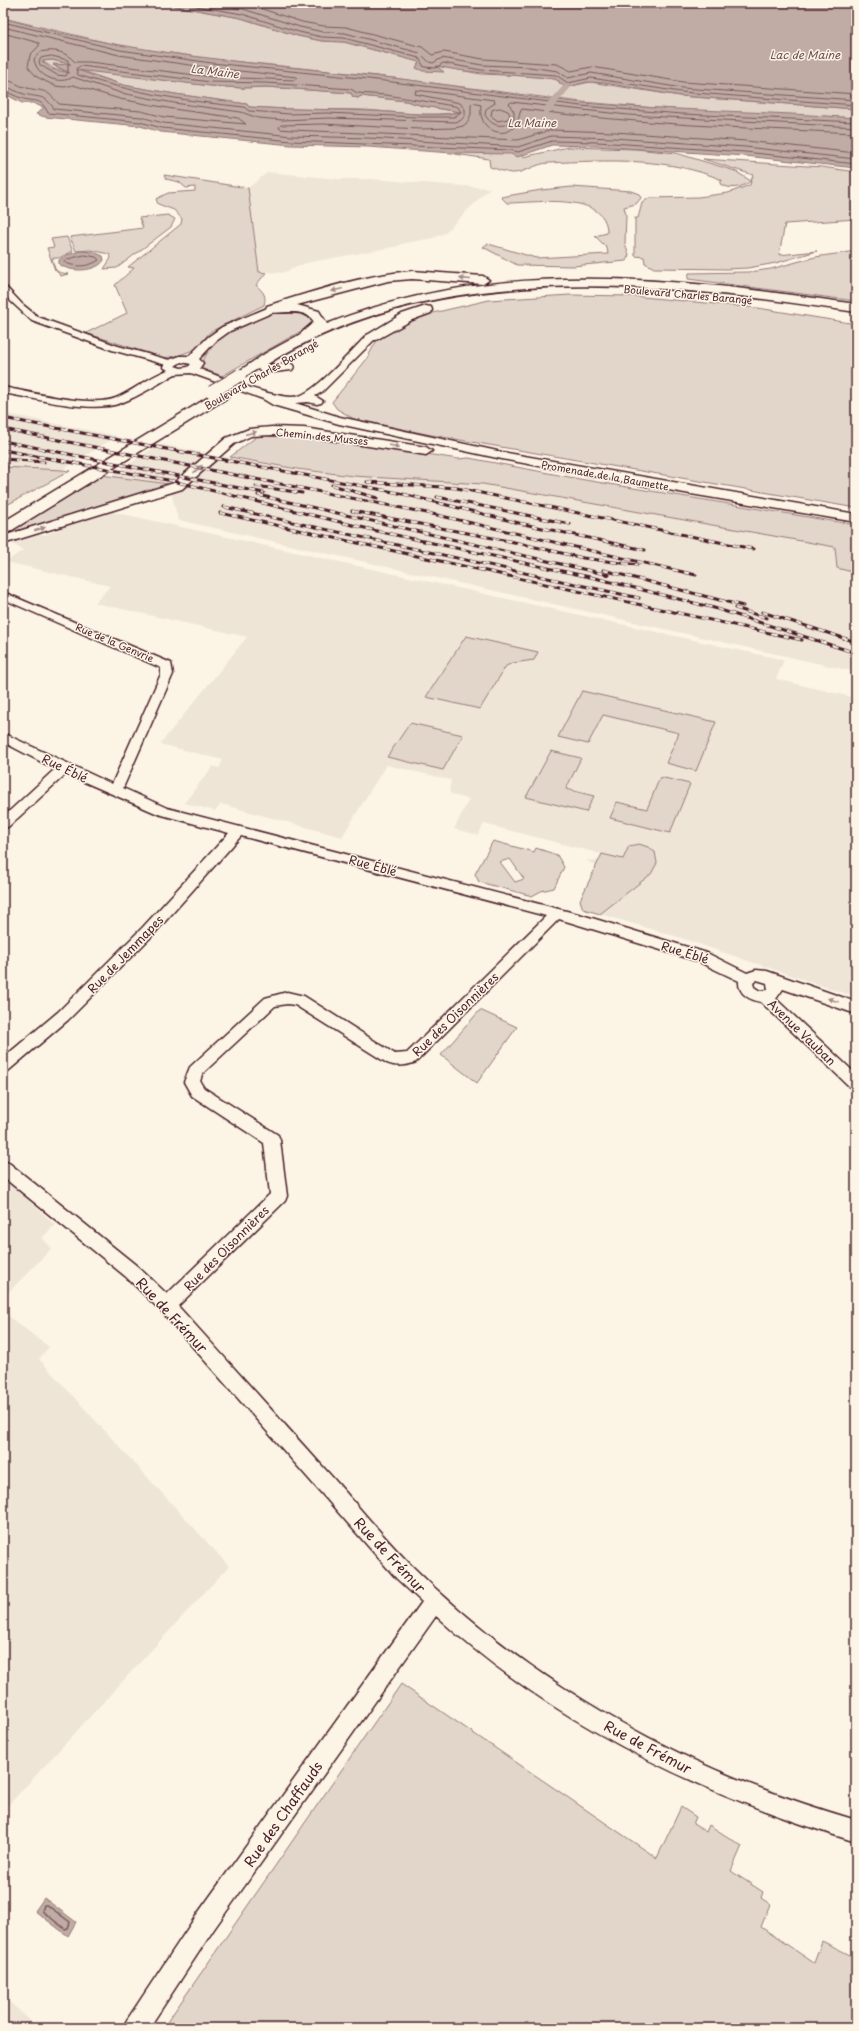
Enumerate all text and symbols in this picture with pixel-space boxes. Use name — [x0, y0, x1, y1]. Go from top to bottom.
water label: Lac de Maine — [770, 46, 841, 63]
water label: La Maine — [190, 60, 241, 83]
water label: La Maine — [508, 114, 557, 131]
one-way arrow — [459, 275, 472, 282]
street label: Boulevard Charles Barangé — [623, 281, 754, 307]
one-way arrow — [331, 287, 343, 293]
street label: Boulevard Charles Barangé — [201, 335, 321, 413]
street label: Chemin des Musses — [275, 424, 369, 448]
one-way arrow — [245, 430, 257, 436]
one-way arrow — [387, 443, 400, 449]
street label: Promenade de la Baumette — [540, 456, 670, 494]
one-way arrow — [193, 464, 203, 473]
one-way arrow — [35, 526, 47, 532]
street label: Rue de la Genvrie — [74, 619, 156, 665]
street label: Rue Éblé — [39, 749, 91, 787]
street label: Rue Éblé — [347, 850, 399, 880]
street label: Rue de Jemmapes — [83, 911, 167, 997]
street label: Rue Éblé — [659, 936, 711, 968]
street label: Rue des Oisonnières — [408, 968, 503, 1060]
street label: Avenue Vauban — [764, 995, 840, 1069]
one-way arrow — [827, 997, 839, 1003]
street label: Rue des Oisonnières — [179, 1201, 273, 1295]
street label: Rue de Frémur — [131, 1272, 213, 1358]
street label: Rue de Frémur — [349, 1512, 431, 1598]
street label: Rue de Frémur — [600, 1715, 696, 1779]
street label: Rue des Chaffauds — [239, 1757, 327, 1871]

